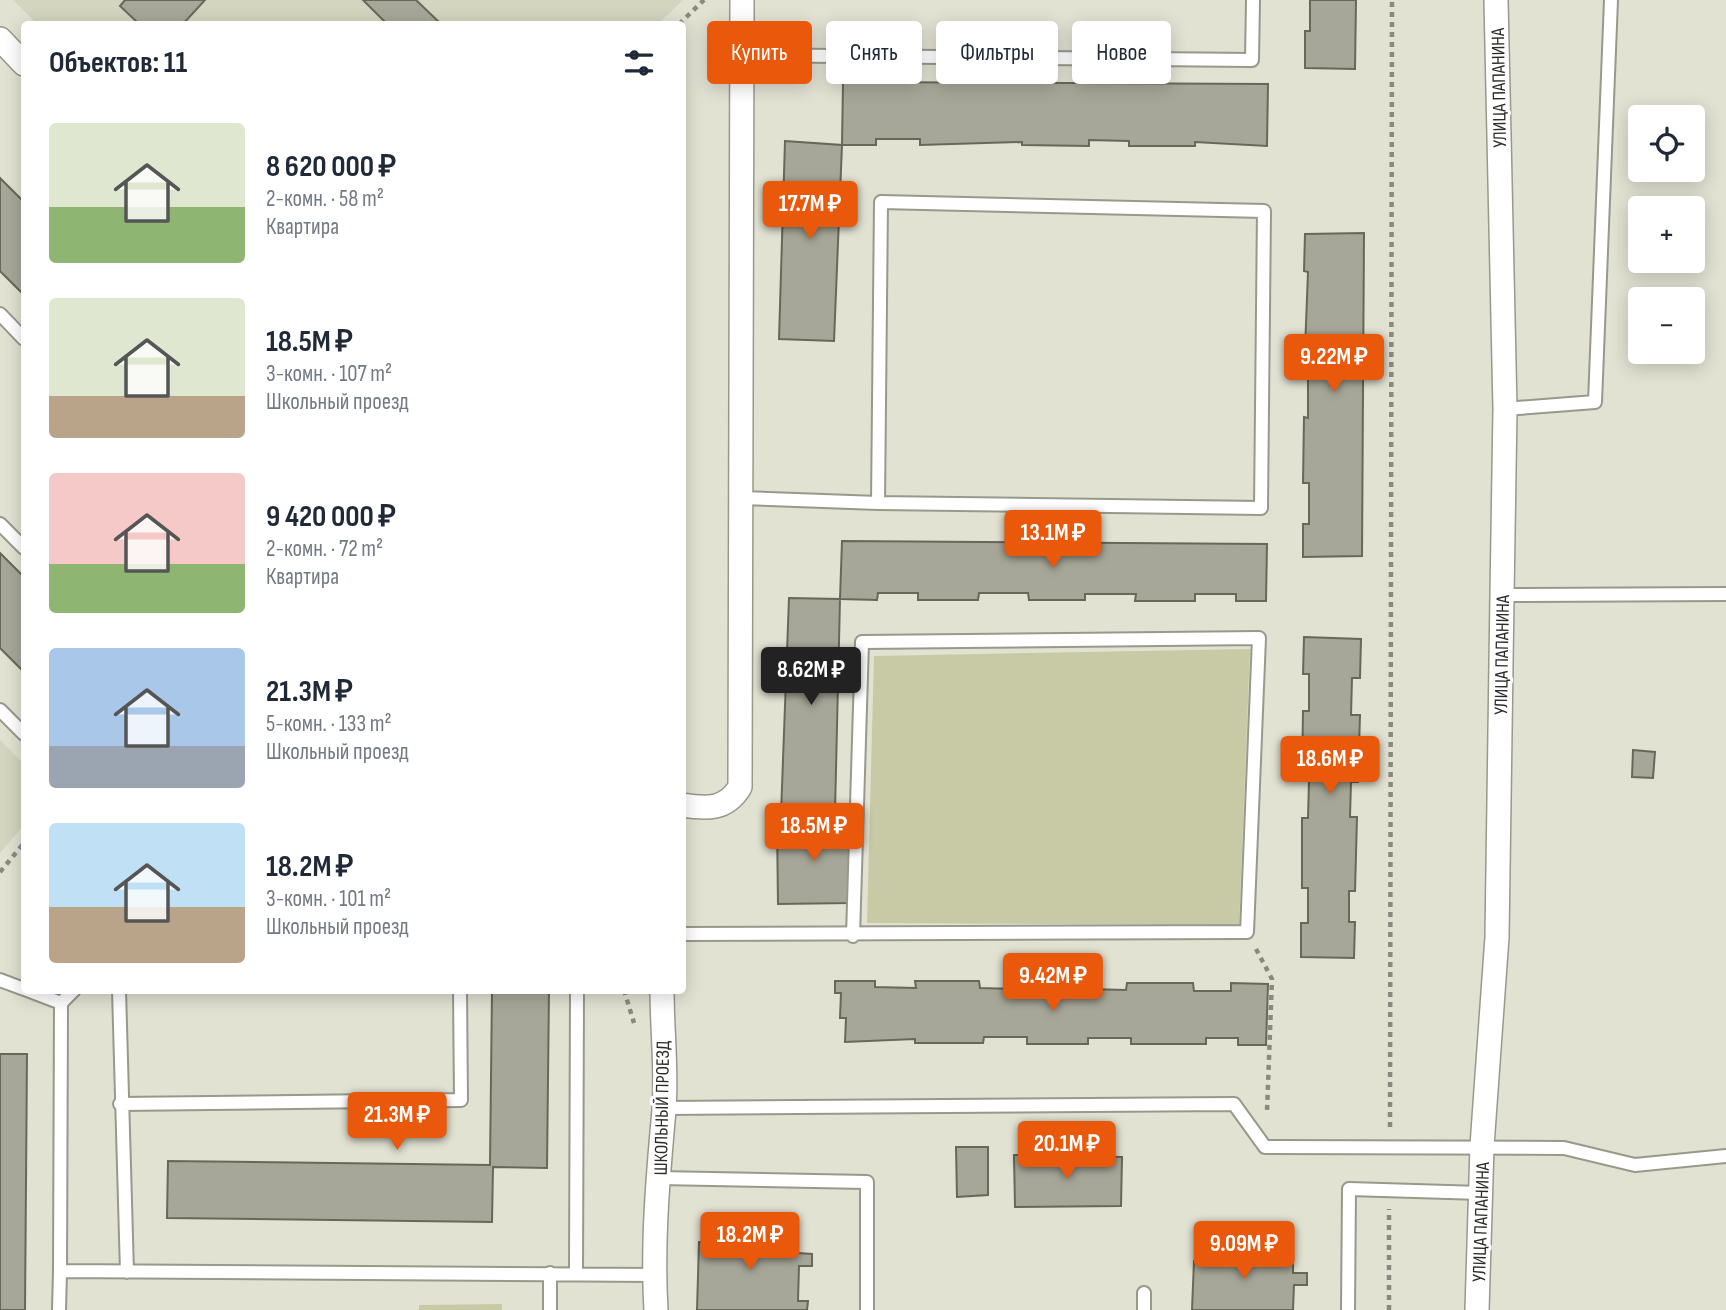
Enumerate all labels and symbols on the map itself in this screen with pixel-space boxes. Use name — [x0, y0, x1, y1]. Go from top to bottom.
street label: УЛИЦА ПАПАНИНА — [1487, 27, 1512, 148]
pin: 17.7M ₽ — [745, 182, 875, 241]
pin: 9.22M ₽ — [1269, 334, 1399, 394]
pin: 13.1M ₽ — [988, 510, 1118, 570]
street label: УЛИЦА ПАПАНИНА — [1490, 594, 1515, 715]
pin: 8.62M ₽ — [746, 648, 876, 707]
pin: 18.6M ₽ — [1265, 736, 1395, 796]
pin: 18.5M ₽ — [749, 804, 879, 863]
pin: 9.42M ₽ — [988, 954, 1118, 1013]
street label: ШКОЛЬНЫЙ ПРОЕЗД — [650, 1041, 675, 1176]
pin: 21.3M ₽ — [332, 1092, 462, 1152]
pin: 20.1M ₽ — [1002, 1122, 1132, 1181]
street label: УЛИЦА ПАПАНИНА — [1468, 1161, 1495, 1282]
pin: 18.2M ₽ — [685, 1212, 815, 1272]
pin: 9.09M ₽ — [1179, 1222, 1309, 1281]

